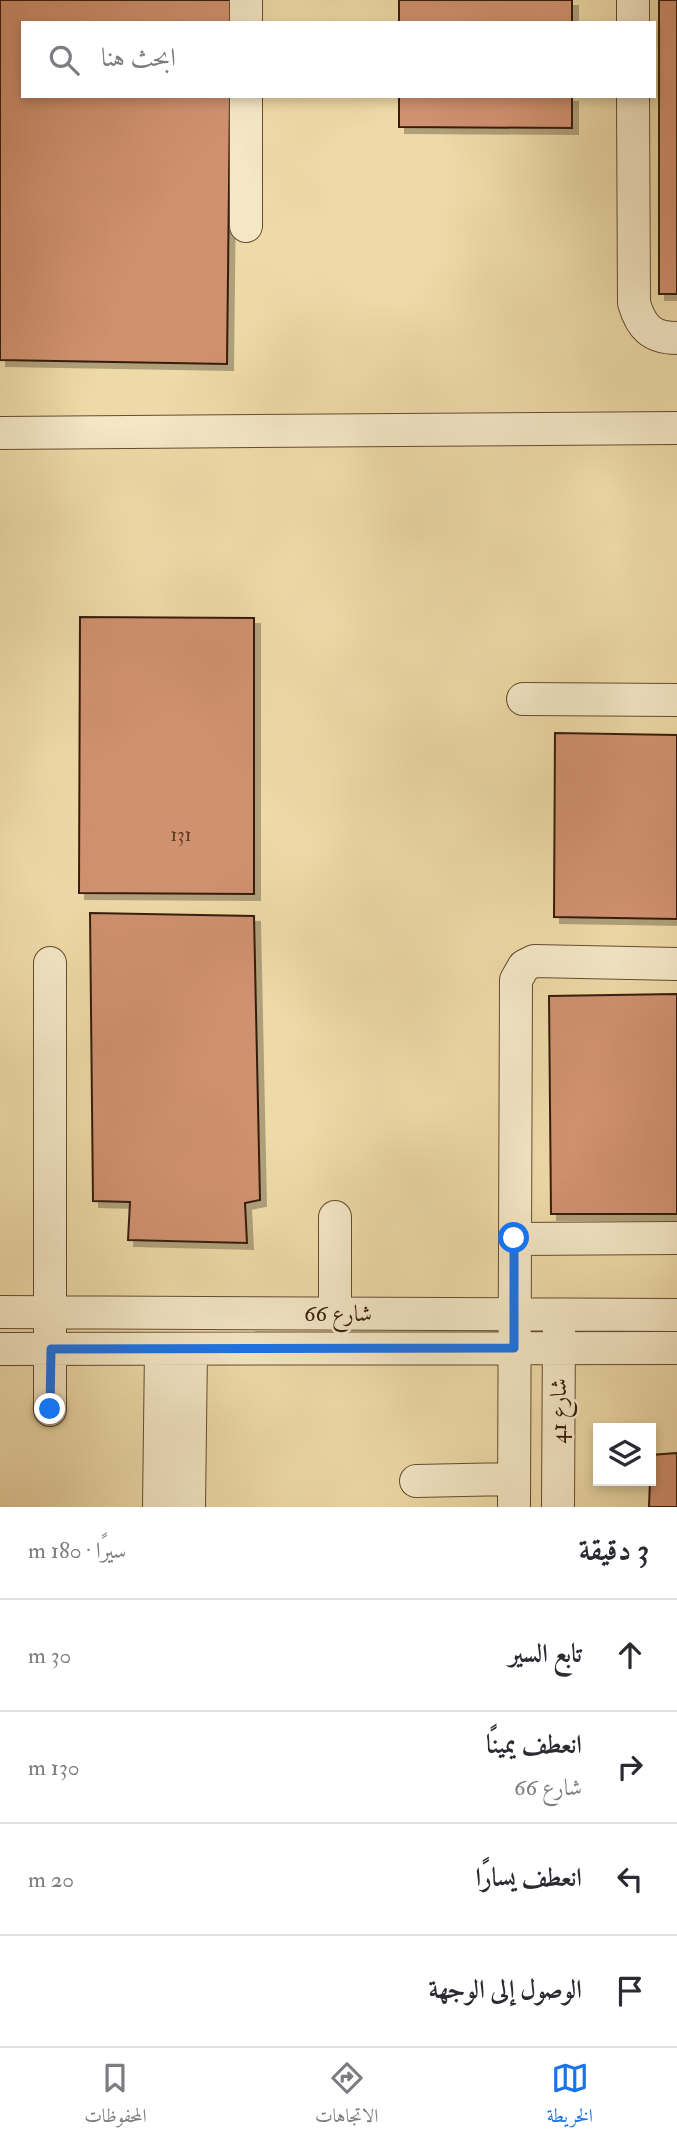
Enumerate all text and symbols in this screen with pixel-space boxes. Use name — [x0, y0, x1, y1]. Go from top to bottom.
search box — [21, 21, 656, 98]
icon: search — [45, 41, 83, 79]
text: ابحث هنا — [101, 42, 176, 74]
house number: 131 — [171, 823, 191, 847]
route start — [498, 1222, 529, 1253]
street label: شارع 66 — [304, 1299, 372, 1333]
street label: شارع 41 — [544, 1378, 578, 1444]
route end — [34, 1393, 65, 1424]
map controls — [593, 1423, 656, 1486]
button: layers — [593, 1423, 656, 1486]
text: 3 دقيقة — [579, 1532, 649, 1569]
text: سيرًا · 180 m — [28, 1536, 126, 1565]
icon: ahead — [611, 1636, 649, 1674]
text: تابع السير — [509, 1638, 582, 1670]
text: 30 m — [28, 1641, 71, 1670]
text: انعطف يمينًا — [486, 1729, 582, 1761]
icon: right — [611, 1748, 649, 1786]
text: 130 m — [28, 1753, 80, 1782]
text: شارع 66 — [514, 1773, 582, 1802]
icon: left — [611, 1860, 649, 1898]
text: انعطف يسارًا — [476, 1862, 582, 1894]
text: 20 m — [28, 1865, 74, 1894]
icon: arrive — [611, 1972, 649, 2010]
text: الوصول إلى الوجهة — [429, 1974, 582, 2006]
tab: المحفوظات — [84, 2059, 147, 2134]
tab: الاتجاهات — [315, 2059, 378, 2134]
tab: الخريطة — [547, 2059, 593, 2134]

